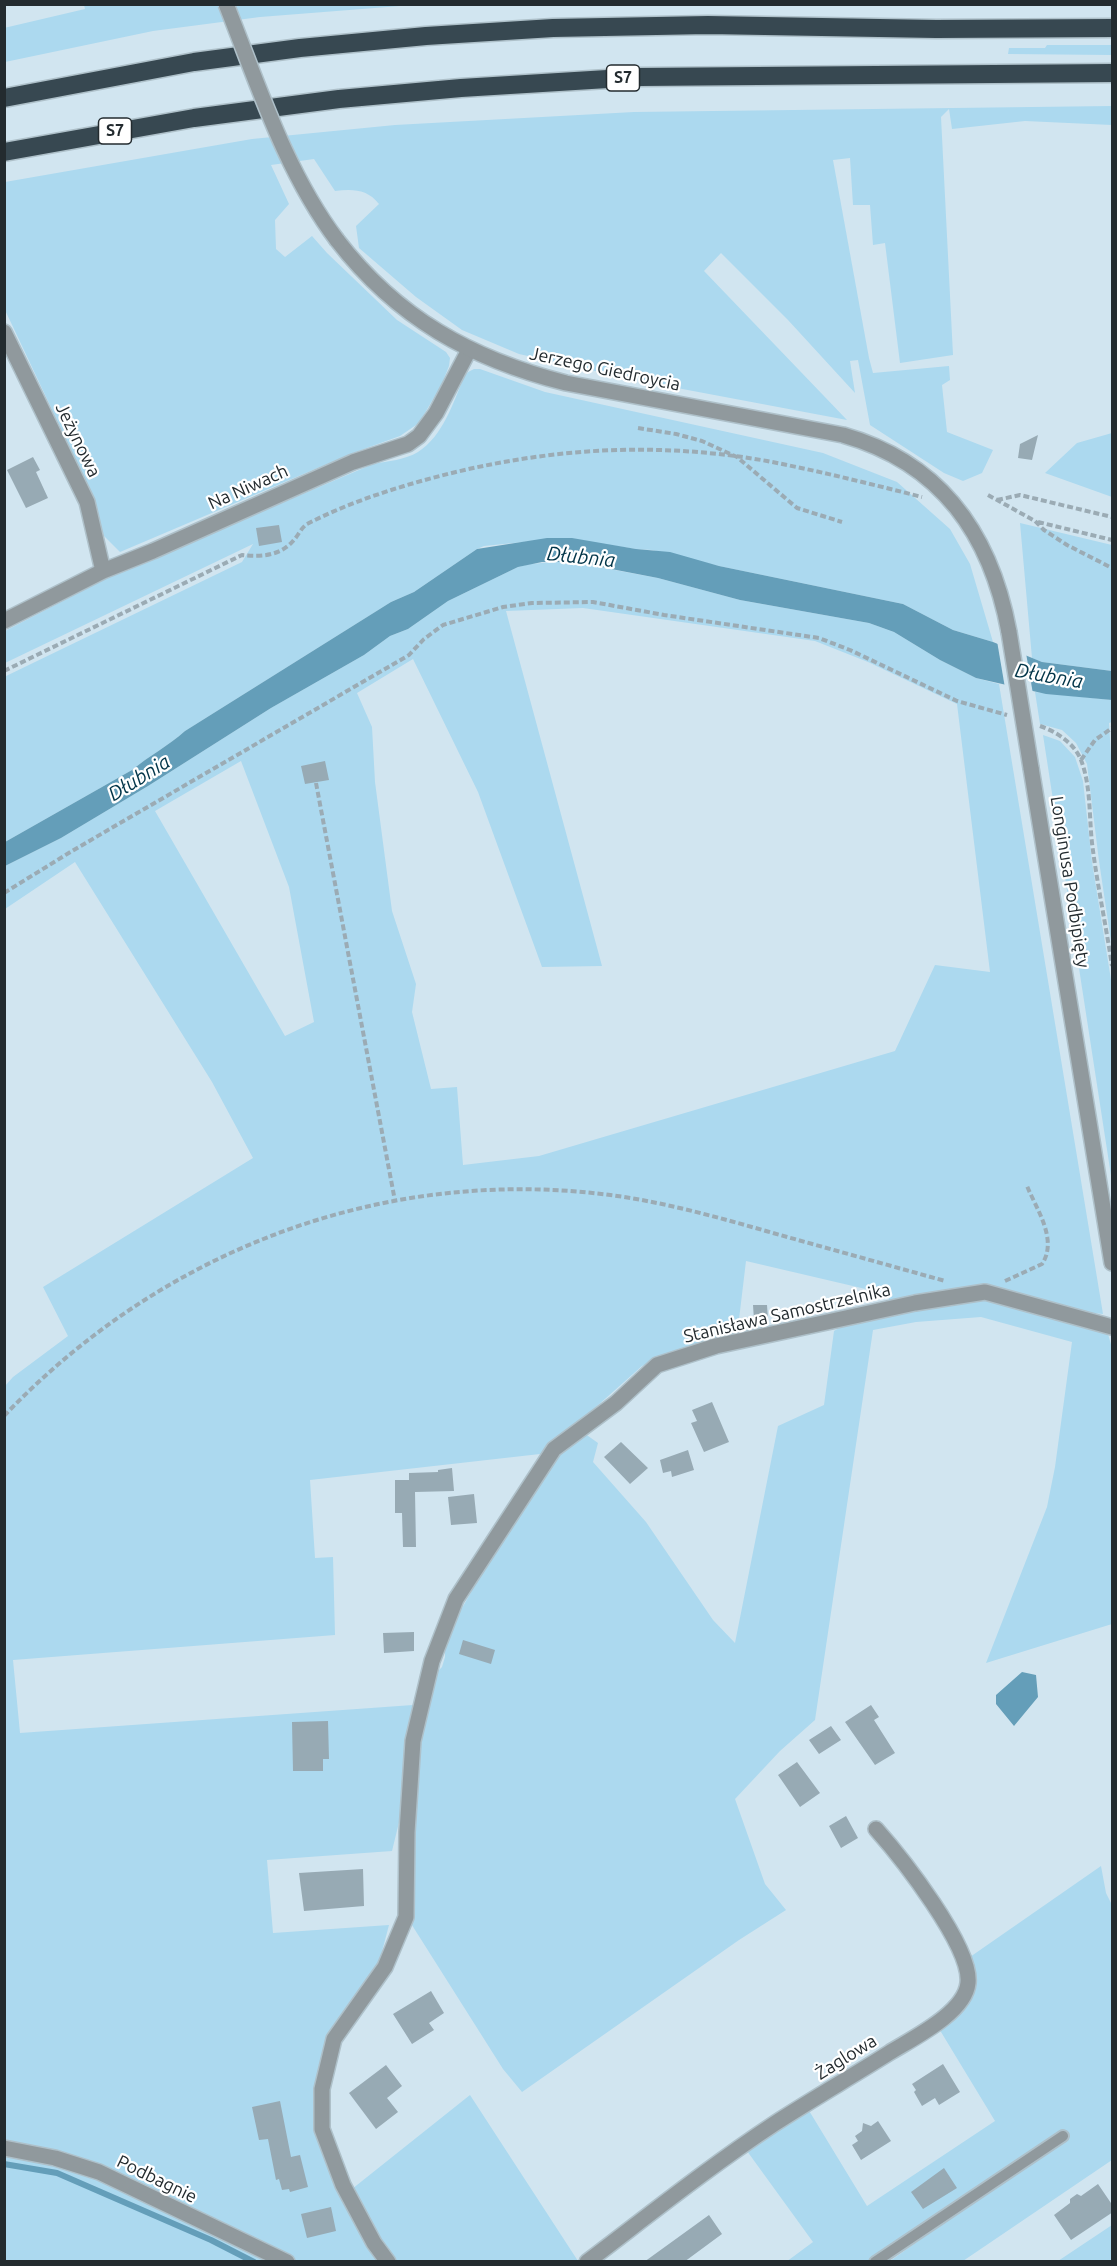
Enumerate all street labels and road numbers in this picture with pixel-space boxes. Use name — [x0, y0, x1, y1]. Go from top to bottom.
road number: S7 — [606, 65, 640, 91]
road number: S7 — [98, 118, 132, 144]
street label: Jerzego Giedroycia — [528, 342, 682, 396]
street label: Jeżynowa — [51, 399, 105, 481]
street label: Na Niwach — [205, 460, 291, 514]
street label: Longinusa Podbipięty — [1046, 795, 1094, 969]
street label: Stanisława Samostrzelnika — [681, 1279, 893, 1347]
street label: Żaglowa — [811, 2030, 881, 2084]
street label: Podbagnie — [113, 2150, 201, 2208]

